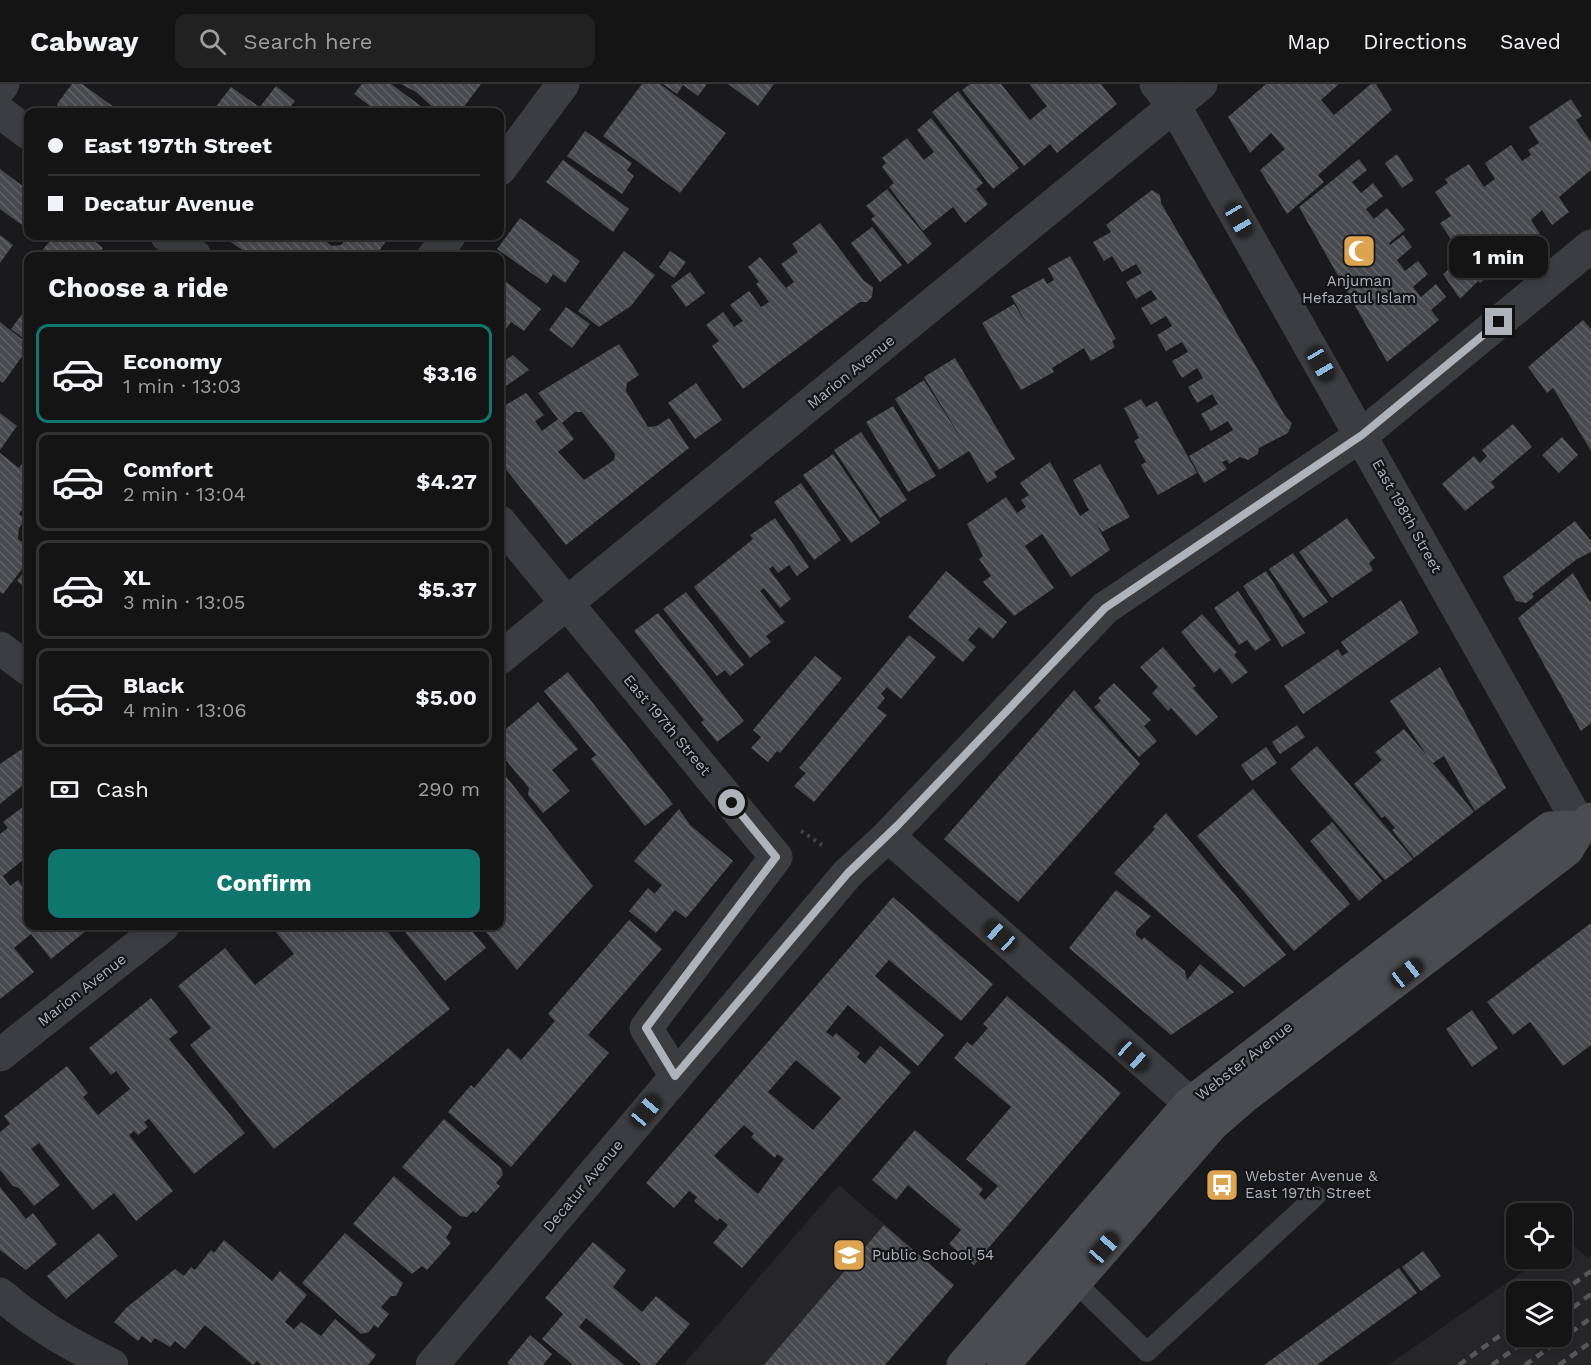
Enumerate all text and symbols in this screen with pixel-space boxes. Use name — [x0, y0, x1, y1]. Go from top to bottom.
search box — [175, 14, 595, 68]
text: Cabway — [30, 25, 139, 58]
icon: search — [196, 25, 229, 58]
text: Search here — [244, 29, 373, 54]
text: Map — [1287, 29, 1330, 54]
text: Directions — [1363, 29, 1467, 54]
text: Saved — [1500, 29, 1561, 54]
text: East 197th Street — [84, 133, 272, 158]
text: Decatur Avenue — [84, 191, 254, 216]
car — [1222, 200, 1256, 240]
mosque icon: Anjuman Hefazatul Islam — [1341, 233, 1377, 269]
callout: 1 min — [1450, 235, 1549, 277]
text: 1 min — [1473, 245, 1524, 269]
text: Choose a ride — [48, 272, 228, 304]
place label: Anjuman Hefazatul Islam — [1302, 272, 1416, 307]
route end — [1485, 308, 1512, 335]
street label: Marion Avenue — [804, 331, 898, 413]
car — [1304, 344, 1338, 384]
icon: car — [51, 347, 105, 401]
text: Economy — [123, 349, 222, 374]
text: $3.16 — [423, 361, 477, 386]
text: 1 min · 13:03 — [123, 374, 241, 398]
icon: car — [51, 455, 105, 509]
street label: East 198th Street — [1368, 456, 1446, 577]
text: Comfort — [123, 457, 213, 482]
text: $4.27 — [416, 469, 477, 494]
text: 2 min · 13:04 — [123, 482, 246, 506]
icon: car — [51, 563, 105, 617]
text: XL — [123, 565, 151, 590]
text: $5.37 — [418, 577, 477, 602]
text: 3 min · 13:05 — [123, 590, 245, 614]
icon: car — [51, 671, 105, 725]
street label: East 197th Street — [620, 671, 715, 780]
text: Black — [123, 673, 184, 698]
text: $5.00 — [416, 685, 477, 710]
text: 4 min · 13:06 — [123, 698, 247, 722]
icon: cash — [48, 773, 81, 806]
text: Cash — [96, 777, 149, 802]
text: 290 m — [418, 777, 480, 801]
route start — [718, 789, 745, 816]
button: Confirm — [48, 849, 480, 918]
car — [981, 917, 1019, 955]
street label: Marion Avenue — [34, 950, 130, 1030]
car — [1387, 955, 1427, 991]
street label: Webster Avenue — [1192, 1018, 1296, 1104]
car — [1114, 1037, 1152, 1075]
car — [628, 1091, 664, 1131]
street label: Decatur Avenue — [539, 1136, 627, 1236]
bus stop icon: Webster Avenue & East 197th Street — [1204, 1167, 1240, 1203]
place label: Webster Avenue & East 197th Street — [1245, 1167, 1378, 1202]
map controls — [1506, 1203, 1572, 1347]
button: locate — [1506, 1203, 1572, 1269]
car — [1085, 1229, 1123, 1267]
school or university icon: Public School 54 — [831, 1237, 867, 1273]
place label: Public School 54 — [872, 1246, 994, 1264]
button: layers — [1506, 1281, 1572, 1347]

